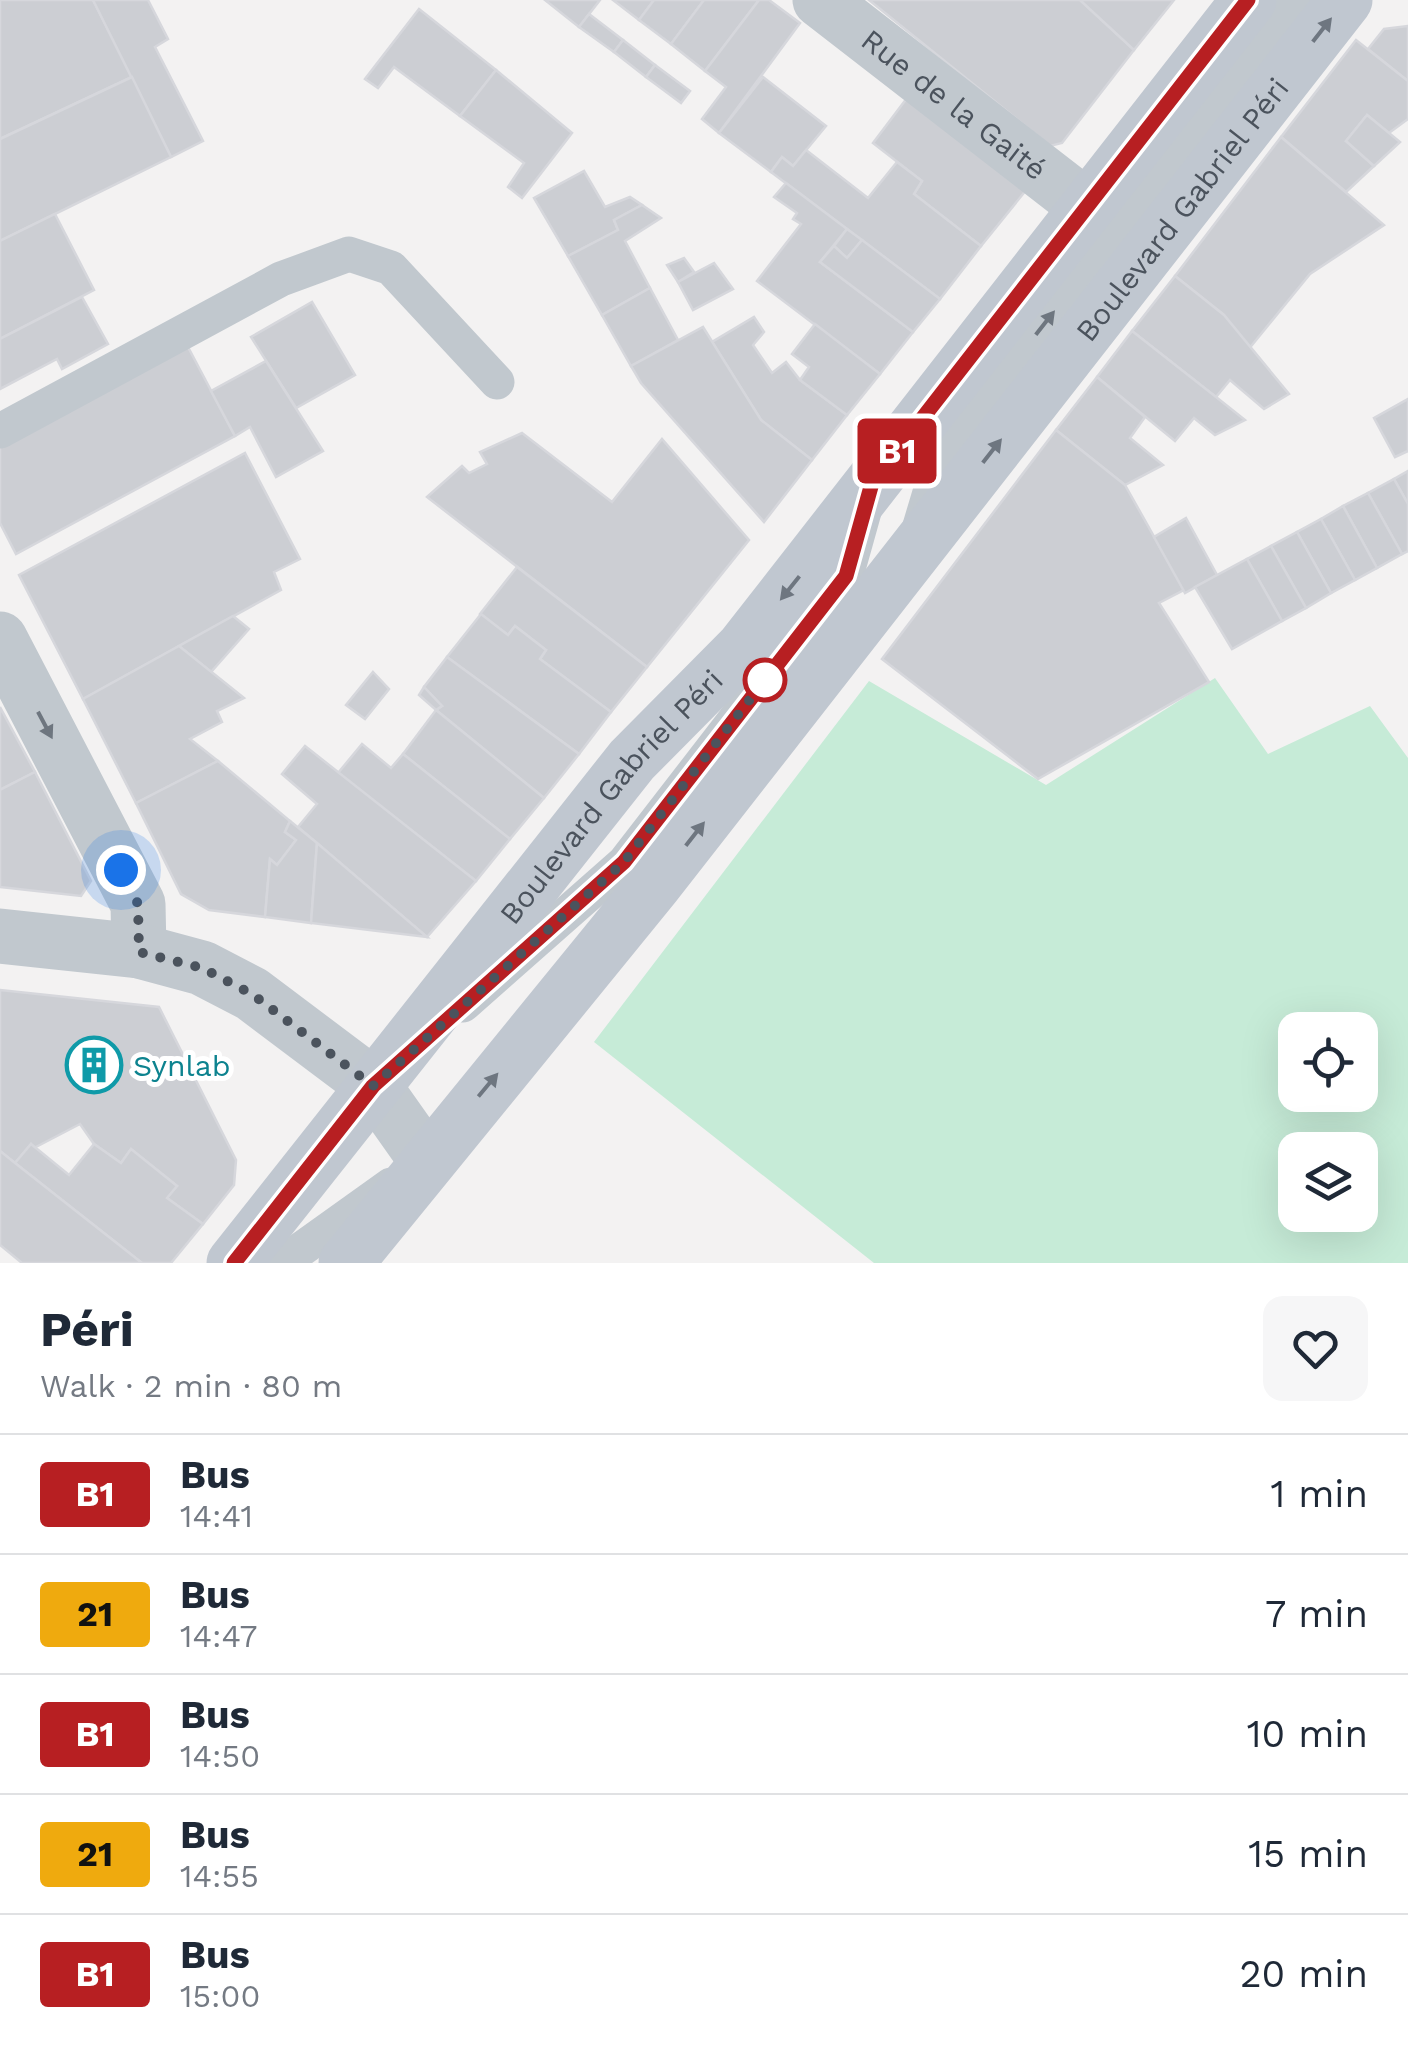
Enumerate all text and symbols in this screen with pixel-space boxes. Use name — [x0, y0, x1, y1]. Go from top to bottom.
one-way arrow — [1311, 17, 1332, 43]
street label: Rue de la Gaité — [855, 22, 1054, 187]
street label: Boulevard Gabriel Péri — [1068, 71, 1295, 348]
one-way arrow — [1035, 311, 1056, 337]
line badge: B1 — [852, 418, 942, 484]
text: B1 — [877, 430, 917, 472]
one-way arrow — [982, 438, 1002, 464]
one-way arrow — [780, 575, 802, 600]
unlabelled marker — [744, 659, 786, 701]
street label: Boulevard Gabriel Péri — [492, 662, 729, 930]
one-way arrow — [36, 711, 53, 740]
one-way arrow — [684, 821, 705, 847]
your location — [96, 845, 146, 895]
map controls — [1278, 1012, 1378, 1232]
button: locate — [1278, 1012, 1378, 1112]
building icon: Synlab — [64, 1035, 124, 1095]
place label: Synlab — [133, 1048, 230, 1083]
one-way arrow — [477, 1072, 499, 1097]
button: layers — [1278, 1132, 1378, 1232]
button: heart — [1263, 1296, 1368, 1401]
text: Péri — [40, 1301, 134, 1358]
text: Walk · 2 min · 80 m — [40, 1367, 342, 1405]
text: Bus — [180, 1453, 250, 1497]
text: 1 min — [1270, 1472, 1368, 1516]
text: B1 — [75, 1473, 115, 1515]
text: 14:41 — [180, 1497, 253, 1535]
text: Bus — [180, 1573, 250, 1617]
text: 7 min — [1265, 1592, 1368, 1636]
text: 21 — [77, 1593, 113, 1635]
text: 14:47 — [180, 1617, 257, 1655]
text: Bus — [180, 1693, 250, 1737]
text: 10 min — [1247, 1712, 1368, 1756]
text: B1 — [75, 1713, 115, 1755]
text: 14:50 — [180, 1737, 260, 1775]
text: Bus — [180, 1813, 250, 1857]
text: 15 min — [1248, 1832, 1368, 1876]
text: 21 — [77, 1833, 113, 1875]
text: 14:55 — [180, 1857, 259, 1895]
text: Bus — [180, 1933, 250, 1977]
text: 20 min — [1239, 1952, 1368, 1996]
text: B1 — [75, 1953, 115, 1995]
text: 15:00 — [180, 1977, 260, 2015]

